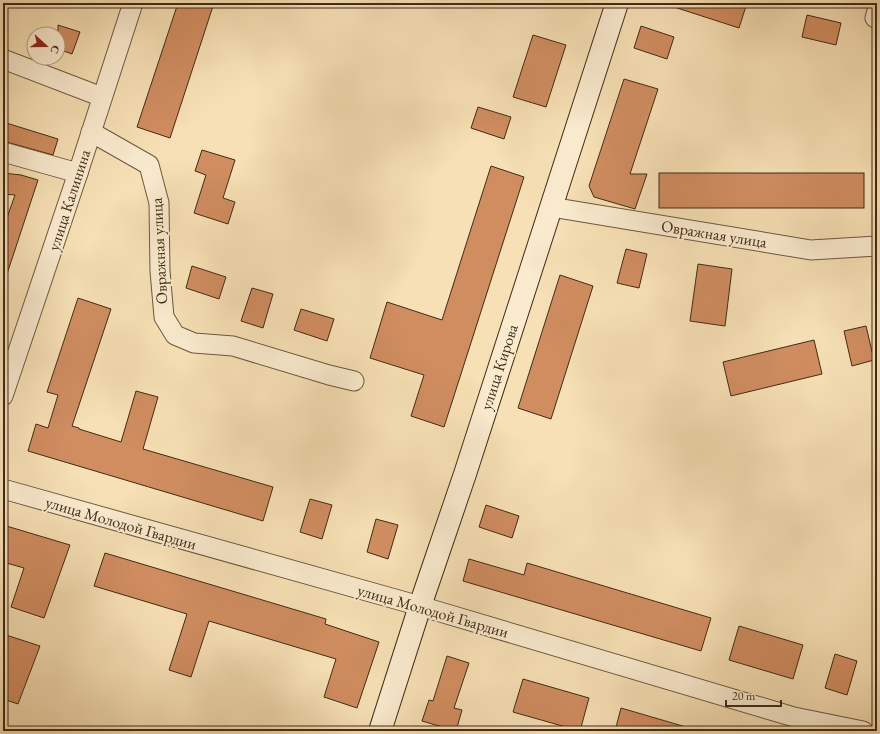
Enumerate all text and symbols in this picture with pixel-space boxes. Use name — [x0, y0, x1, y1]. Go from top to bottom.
north arrow — [26, 26, 66, 66]
text: С — [47, 43, 63, 56]
street label: улица Калинина — [43, 146, 95, 253]
street label: Овражная улица — [146, 197, 172, 305]
street label: Овражная улица — [660, 215, 769, 253]
street label: улица Кирова — [475, 321, 523, 413]
street label: улица Молодой Гвардии — [43, 491, 199, 555]
street label: улица Молодой Гвардии — [355, 579, 511, 643]
scale bar — [726, 682, 781, 708]
text: 20 m — [732, 688, 756, 704]

